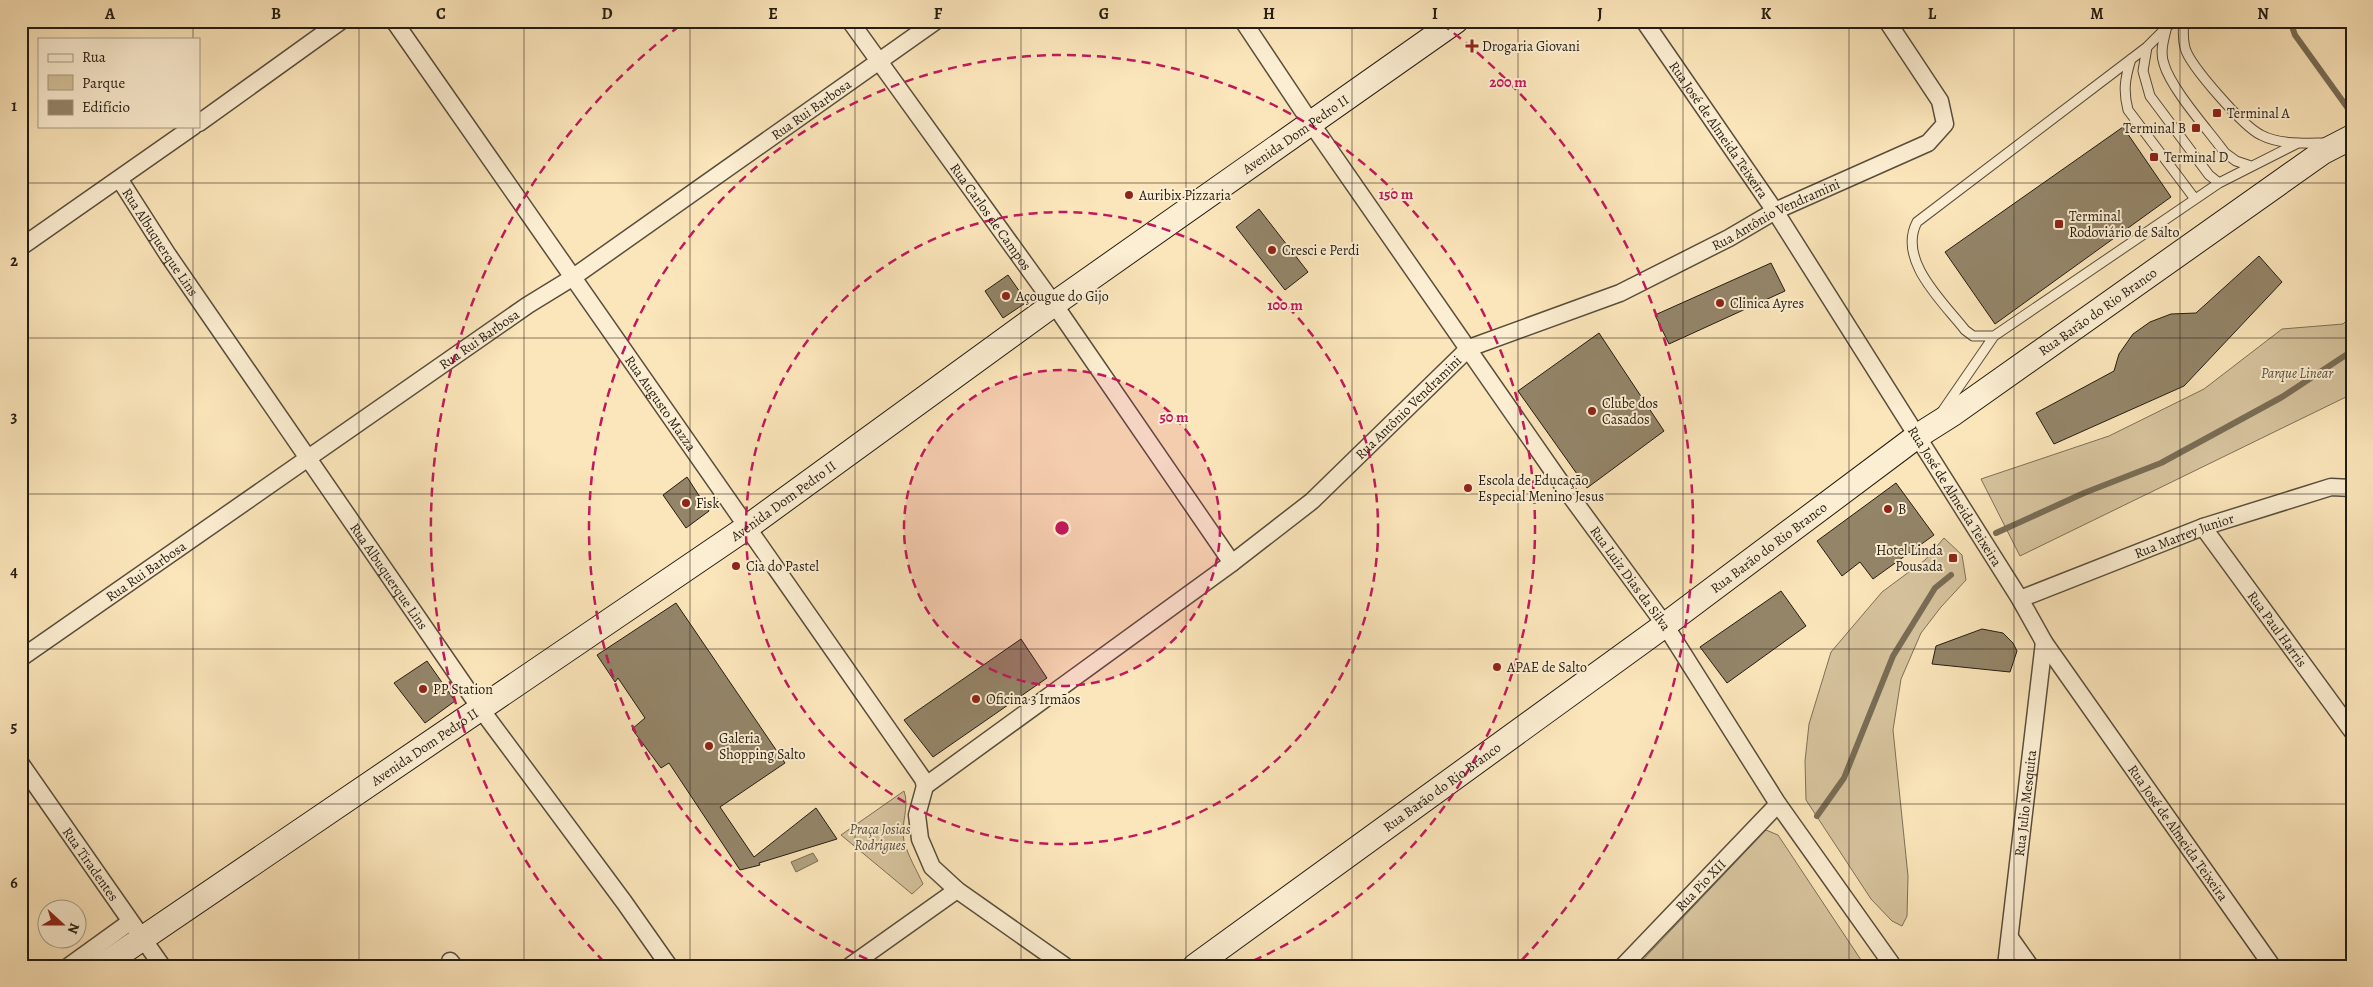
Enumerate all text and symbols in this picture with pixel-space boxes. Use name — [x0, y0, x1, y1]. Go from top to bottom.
text: A — [104, 3, 116, 25]
text: B — [271, 3, 281, 25]
text: C — [436, 3, 446, 25]
text: D — [601, 3, 613, 25]
text: E — [768, 3, 778, 25]
text: F — [934, 3, 943, 25]
text: G — [1099, 3, 1109, 25]
text: H — [1263, 3, 1275, 25]
text: I — [1432, 3, 1438, 25]
text: J — [1597, 3, 1603, 25]
text: K — [1761, 3, 1772, 25]
text: L — [1928, 3, 1937, 25]
text: M — [2090, 3, 2104, 25]
text: N — [2257, 3, 2269, 25]
place label: Drogaria Giovani — [1482, 37, 1580, 56]
legend — [38, 38, 200, 128]
marker: Drogaria Giovani — [1466, 40, 1478, 52]
text: Rua — [82, 47, 106, 67]
street label: Rua José de Almeida Teixeira — [1665, 57, 1773, 202]
text: 200 m — [1489, 72, 1527, 92]
text: Parque — [82, 73, 125, 93]
street label: Rua Rui Barbosa — [767, 74, 855, 144]
street label: Avenida Dom Pedro II — [1238, 90, 1352, 179]
text: 1 — [11, 95, 17, 117]
text: Edifício — [82, 97, 130, 117]
place label: Terminal A — [2227, 104, 2290, 123]
marker: Terminal A — [2211, 107, 2223, 119]
place label: Terminal B — [2123, 119, 2186, 138]
marker: Terminal B — [2190, 122, 2202, 134]
place label: Terminal D — [2164, 148, 2228, 167]
marker: Terminal D — [2148, 151, 2160, 163]
street label: Rua Carlos de Campos — [946, 159, 1036, 274]
street label: Rua Antônio Vendramini — [1708, 174, 1843, 255]
street label: Rua Albuquerque Lins — [118, 184, 203, 300]
text: 150 m — [1379, 184, 1414, 204]
place label: Auribix Pizzaria — [1138, 186, 1231, 205]
marker: Auribix Pizzaria — [1123, 189, 1135, 201]
place label: Terminal Rodoviário de Salto — [2069, 207, 2179, 242]
marker: Terminal Rodoviário de Salto — [2053, 218, 2065, 230]
place label: Cresci e Perdi — [1282, 241, 1359, 260]
marker: Cresci e Perdi — [1266, 244, 1278, 256]
text: 2 — [10, 250, 18, 272]
street label: Rua Barão do Rio Branco — [2034, 263, 2161, 360]
place label: Açougue do Gijo — [1015, 287, 1109, 306]
marker: Açougue do Gijo — [1000, 290, 1012, 302]
place label: Clinica Ayres — [1730, 294, 1804, 313]
text: 100 m — [1267, 295, 1303, 315]
marker: Clinica Ayres — [1714, 297, 1726, 309]
street label: Rua Rui Barbosa — [435, 304, 523, 374]
street label: Rua Augusto Mazza — [621, 351, 701, 455]
street label: Rua Antônio Vendramini — [1351, 351, 1466, 463]
park label: Parque Linear — [2261, 364, 2334, 383]
place label: Clube dos Casados — [1602, 394, 1658, 429]
marker: Clube dos Casados — [1586, 405, 1598, 417]
text: 3 — [11, 406, 18, 428]
text: 50 m — [1159, 407, 1189, 427]
street label: Rua José de Almeida Teixeira — [1904, 422, 2007, 570]
street label: Avenida Dom Pedro II — [726, 456, 840, 546]
place label: Escola de Educação Especial Menino Jesus — [1478, 471, 1604, 506]
marker: Escola de Educação Especial Menino Jesus — [1462, 482, 1474, 494]
place label: Fisk — [696, 494, 719, 513]
marker: Fisk — [680, 497, 692, 509]
street label: Rua Barão do Rio Branco — [1706, 498, 1831, 597]
place label: B — [1898, 500, 1906, 519]
marker: B — [1882, 503, 1894, 515]
street label: Rua Marrey Junior — [2131, 508, 2237, 563]
street label: Rua Albuquerque Lins — [346, 519, 433, 633]
centre of rings — [1053, 519, 1071, 537]
street label: Rua Luiz Dias da Silva — [1586, 522, 1676, 635]
street label: Rua Rui Barbosa — [102, 536, 190, 606]
place label: Hotel Linda Pousada — [1876, 541, 1943, 576]
marker: Hotel Linda Pousada — [1947, 552, 1959, 564]
place label: Cia do Pastel — [746, 557, 819, 576]
marker: Cia do Pastel — [730, 560, 742, 572]
text: 4 — [10, 561, 18, 583]
street label: Rua Paul Harris — [2243, 587, 2312, 671]
place label: APAE de Salto — [1506, 658, 1587, 677]
marker: APAE de Salto — [1491, 661, 1503, 673]
place label: PP Station — [433, 680, 493, 699]
marker: PP Station — [417, 683, 429, 695]
place label: Oficina 3 Irmãos — [986, 690, 1080, 709]
marker: Oficina 3 Irmãos — [970, 693, 982, 705]
street label: Avenida Dom Pedro II — [366, 703, 482, 791]
text: 5 — [11, 716, 18, 738]
place label: Galeria Shopping Salto — [719, 729, 806, 764]
street label: Rua Barão do Rio Branco — [1379, 738, 1505, 836]
marker: Galeria Shopping Salto — [703, 740, 715, 752]
street label: Rua Julio Mesquita — [2009, 748, 2041, 858]
street label: Rua José de Almeida Teixeira — [2124, 761, 2233, 905]
park label: Praça Josias Rodrigues — [850, 820, 911, 855]
street label: Rua Tiradentes — [58, 823, 123, 905]
street label: Rua Pio XII — [1671, 855, 1730, 915]
text: 6 — [10, 872, 18, 894]
north arrow — [38, 900, 88, 950]
text: N — [63, 920, 84, 937]

